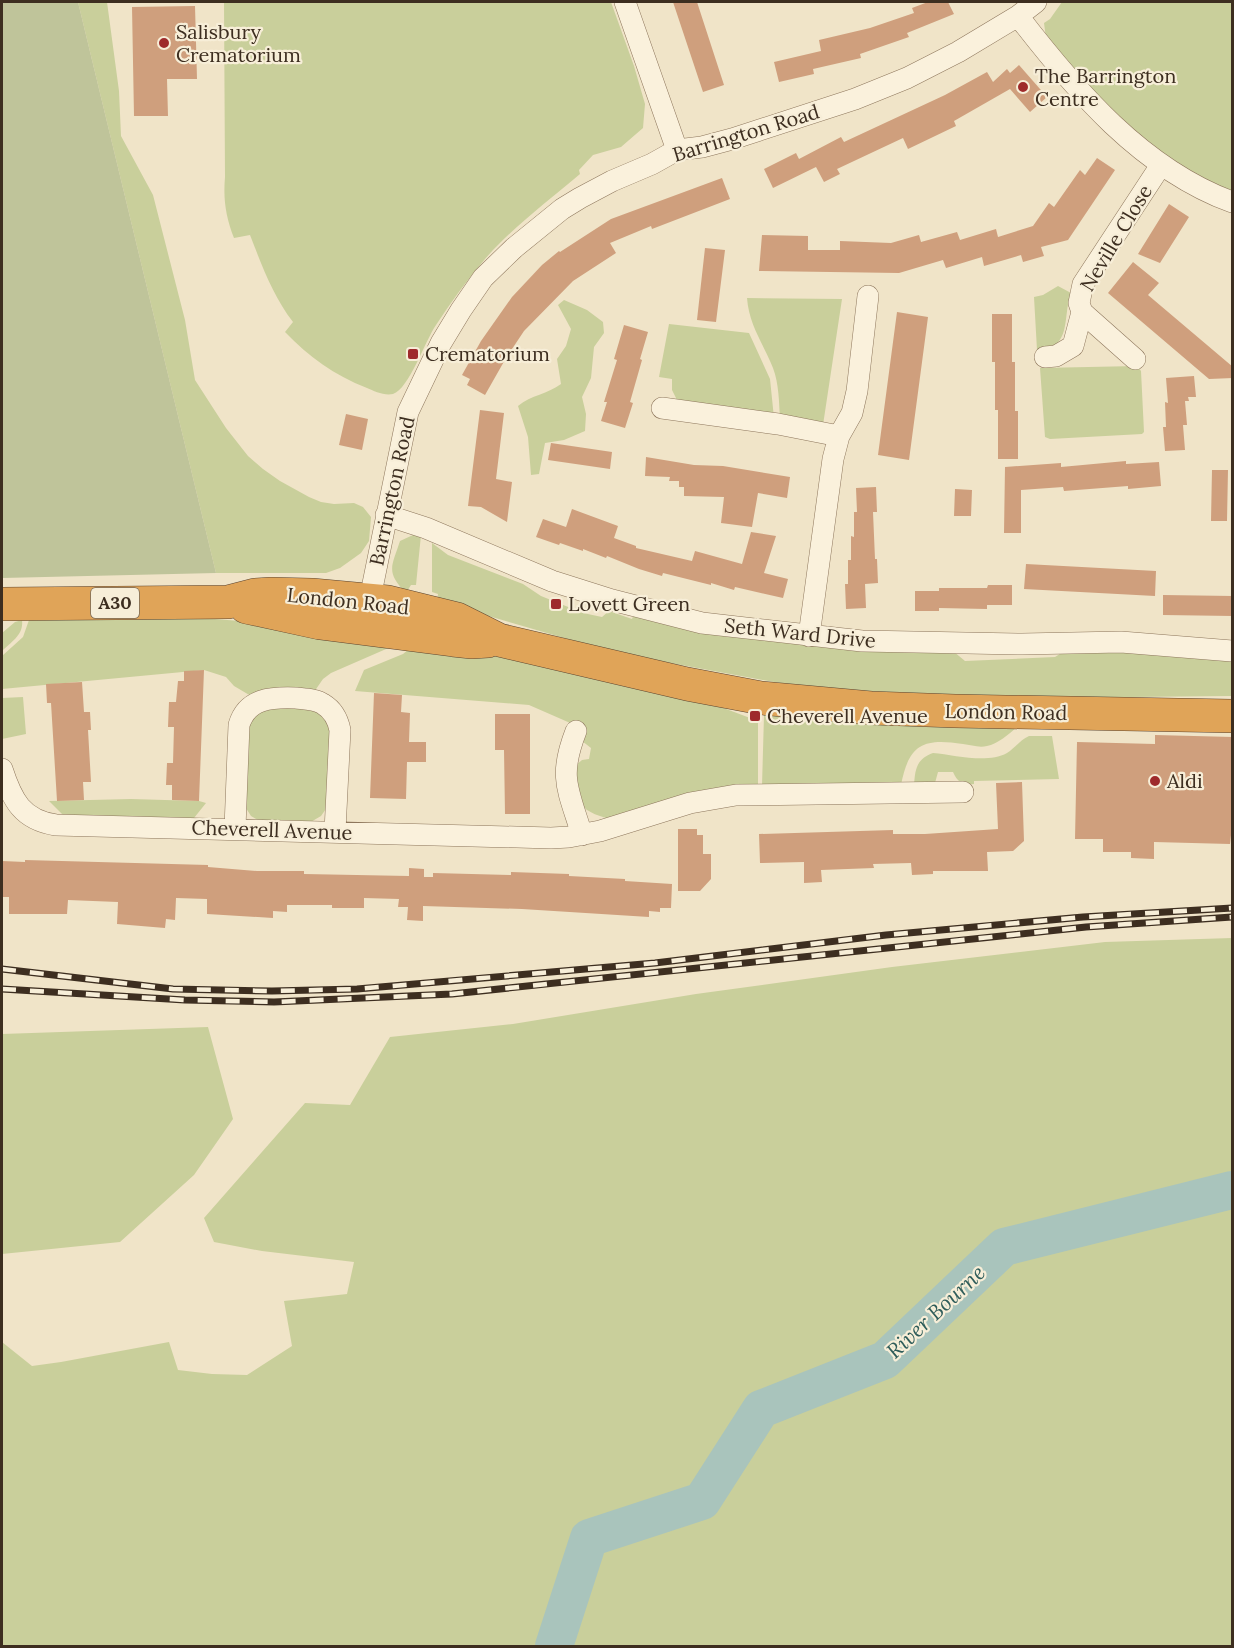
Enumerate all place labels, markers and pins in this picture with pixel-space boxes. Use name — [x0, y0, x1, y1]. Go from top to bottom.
place label: Salisbury Crematorium — [176, 19, 301, 67]
marker: Salisbury Crematorium — [157, 36, 171, 50]
place label: The Barrington Centre — [1035, 63, 1176, 111]
marker: The Barrington Centre — [1016, 80, 1030, 94]
place label: Crematorium — [425, 341, 550, 366]
marker: Crematorium — [406, 347, 420, 361]
place label: Lovett Green — [568, 591, 690, 616]
marker: Lovett Green — [549, 597, 563, 611]
place label: Cheverell Avenue — [767, 703, 928, 728]
marker: Cheverell Avenue — [748, 709, 762, 723]
place label: Aldi — [1166, 768, 1203, 793]
marker: Aldi — [1148, 774, 1162, 788]

